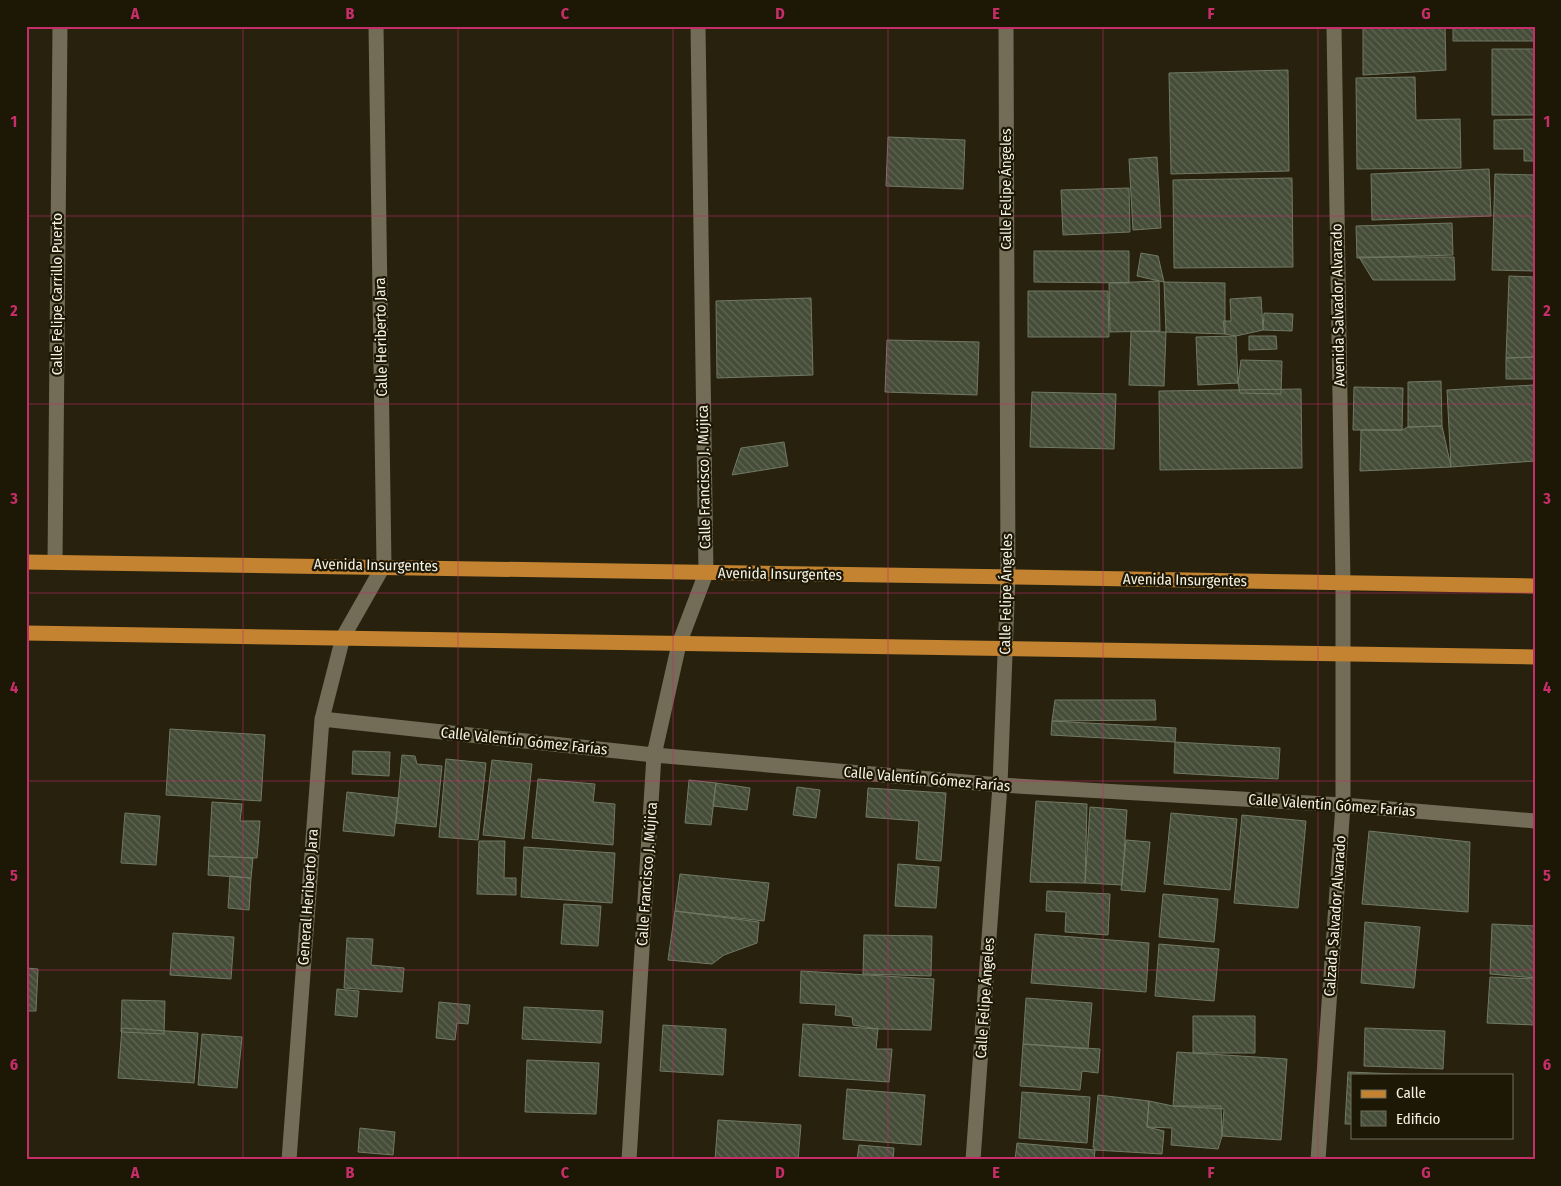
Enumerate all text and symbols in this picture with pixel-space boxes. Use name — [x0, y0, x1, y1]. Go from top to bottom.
text: A — [130, 4, 140, 23]
text: B — [346, 4, 355, 23]
text: C — [561, 4, 570, 23]
text: D — [775, 4, 785, 23]
text: E — [992, 4, 1000, 23]
text: F — [1207, 4, 1215, 23]
text: G — [1421, 4, 1431, 23]
text: 1 — [11, 112, 17, 131]
text: 1 — [1544, 112, 1550, 131]
street label: Calle Felipe Ángeles — [997, 128, 1015, 250]
street label: Calle Felipe Carrillo Puerto — [48, 213, 66, 375]
street label: Avenida Salvador Alvarado — [1328, 223, 1348, 387]
street label: Calle Heriberto Jara — [371, 277, 391, 397]
text: 2 — [9, 301, 18, 320]
text: 2 — [1542, 301, 1551, 320]
street label: Calle Francisco J. Mújica — [694, 405, 714, 549]
text: 3 — [9, 489, 18, 508]
text: 3 — [1542, 489, 1551, 508]
street label: Calle Felipe Ángeles — [996, 533, 1016, 655]
street label: Avenida Insurgentes — [314, 555, 438, 575]
street label: Avenida Insurgentes — [718, 564, 842, 584]
street label: Avenida Insurgentes — [1123, 570, 1247, 590]
text: 4 — [10, 678, 18, 697]
text: 4 — [1543, 678, 1551, 697]
street label: Calle Valentín Gómez Farías — [440, 723, 608, 759]
street label: Calle Valentín Gómez Farías — [843, 763, 1011, 795]
street label: Calle Valentín Gómez Farías — [1248, 790, 1416, 820]
street label: Calle Francisco J. Mújica — [633, 801, 661, 947]
street label: General Heriberto Jara — [294, 828, 322, 966]
street label: Calzada Salvador Alvarado — [1320, 835, 1350, 997]
text: 5 — [10, 866, 18, 885]
text: 5 — [1543, 866, 1551, 885]
street label: Calle Felipe Ángeles — [972, 937, 998, 1059]
text: 6 — [10, 1055, 18, 1074]
text: 6 — [1543, 1055, 1551, 1074]
legend — [1351, 1074, 1514, 1138]
text: Calle — [1396, 1084, 1426, 1102]
text: Edificio — [1396, 1110, 1441, 1128]
text: A — [130, 1163, 140, 1182]
text: B — [346, 1163, 355, 1182]
text: C — [561, 1163, 570, 1182]
text: D — [775, 1163, 785, 1182]
text: E — [992, 1163, 1000, 1182]
text: F — [1207, 1163, 1215, 1182]
text: G — [1421, 1163, 1431, 1182]

